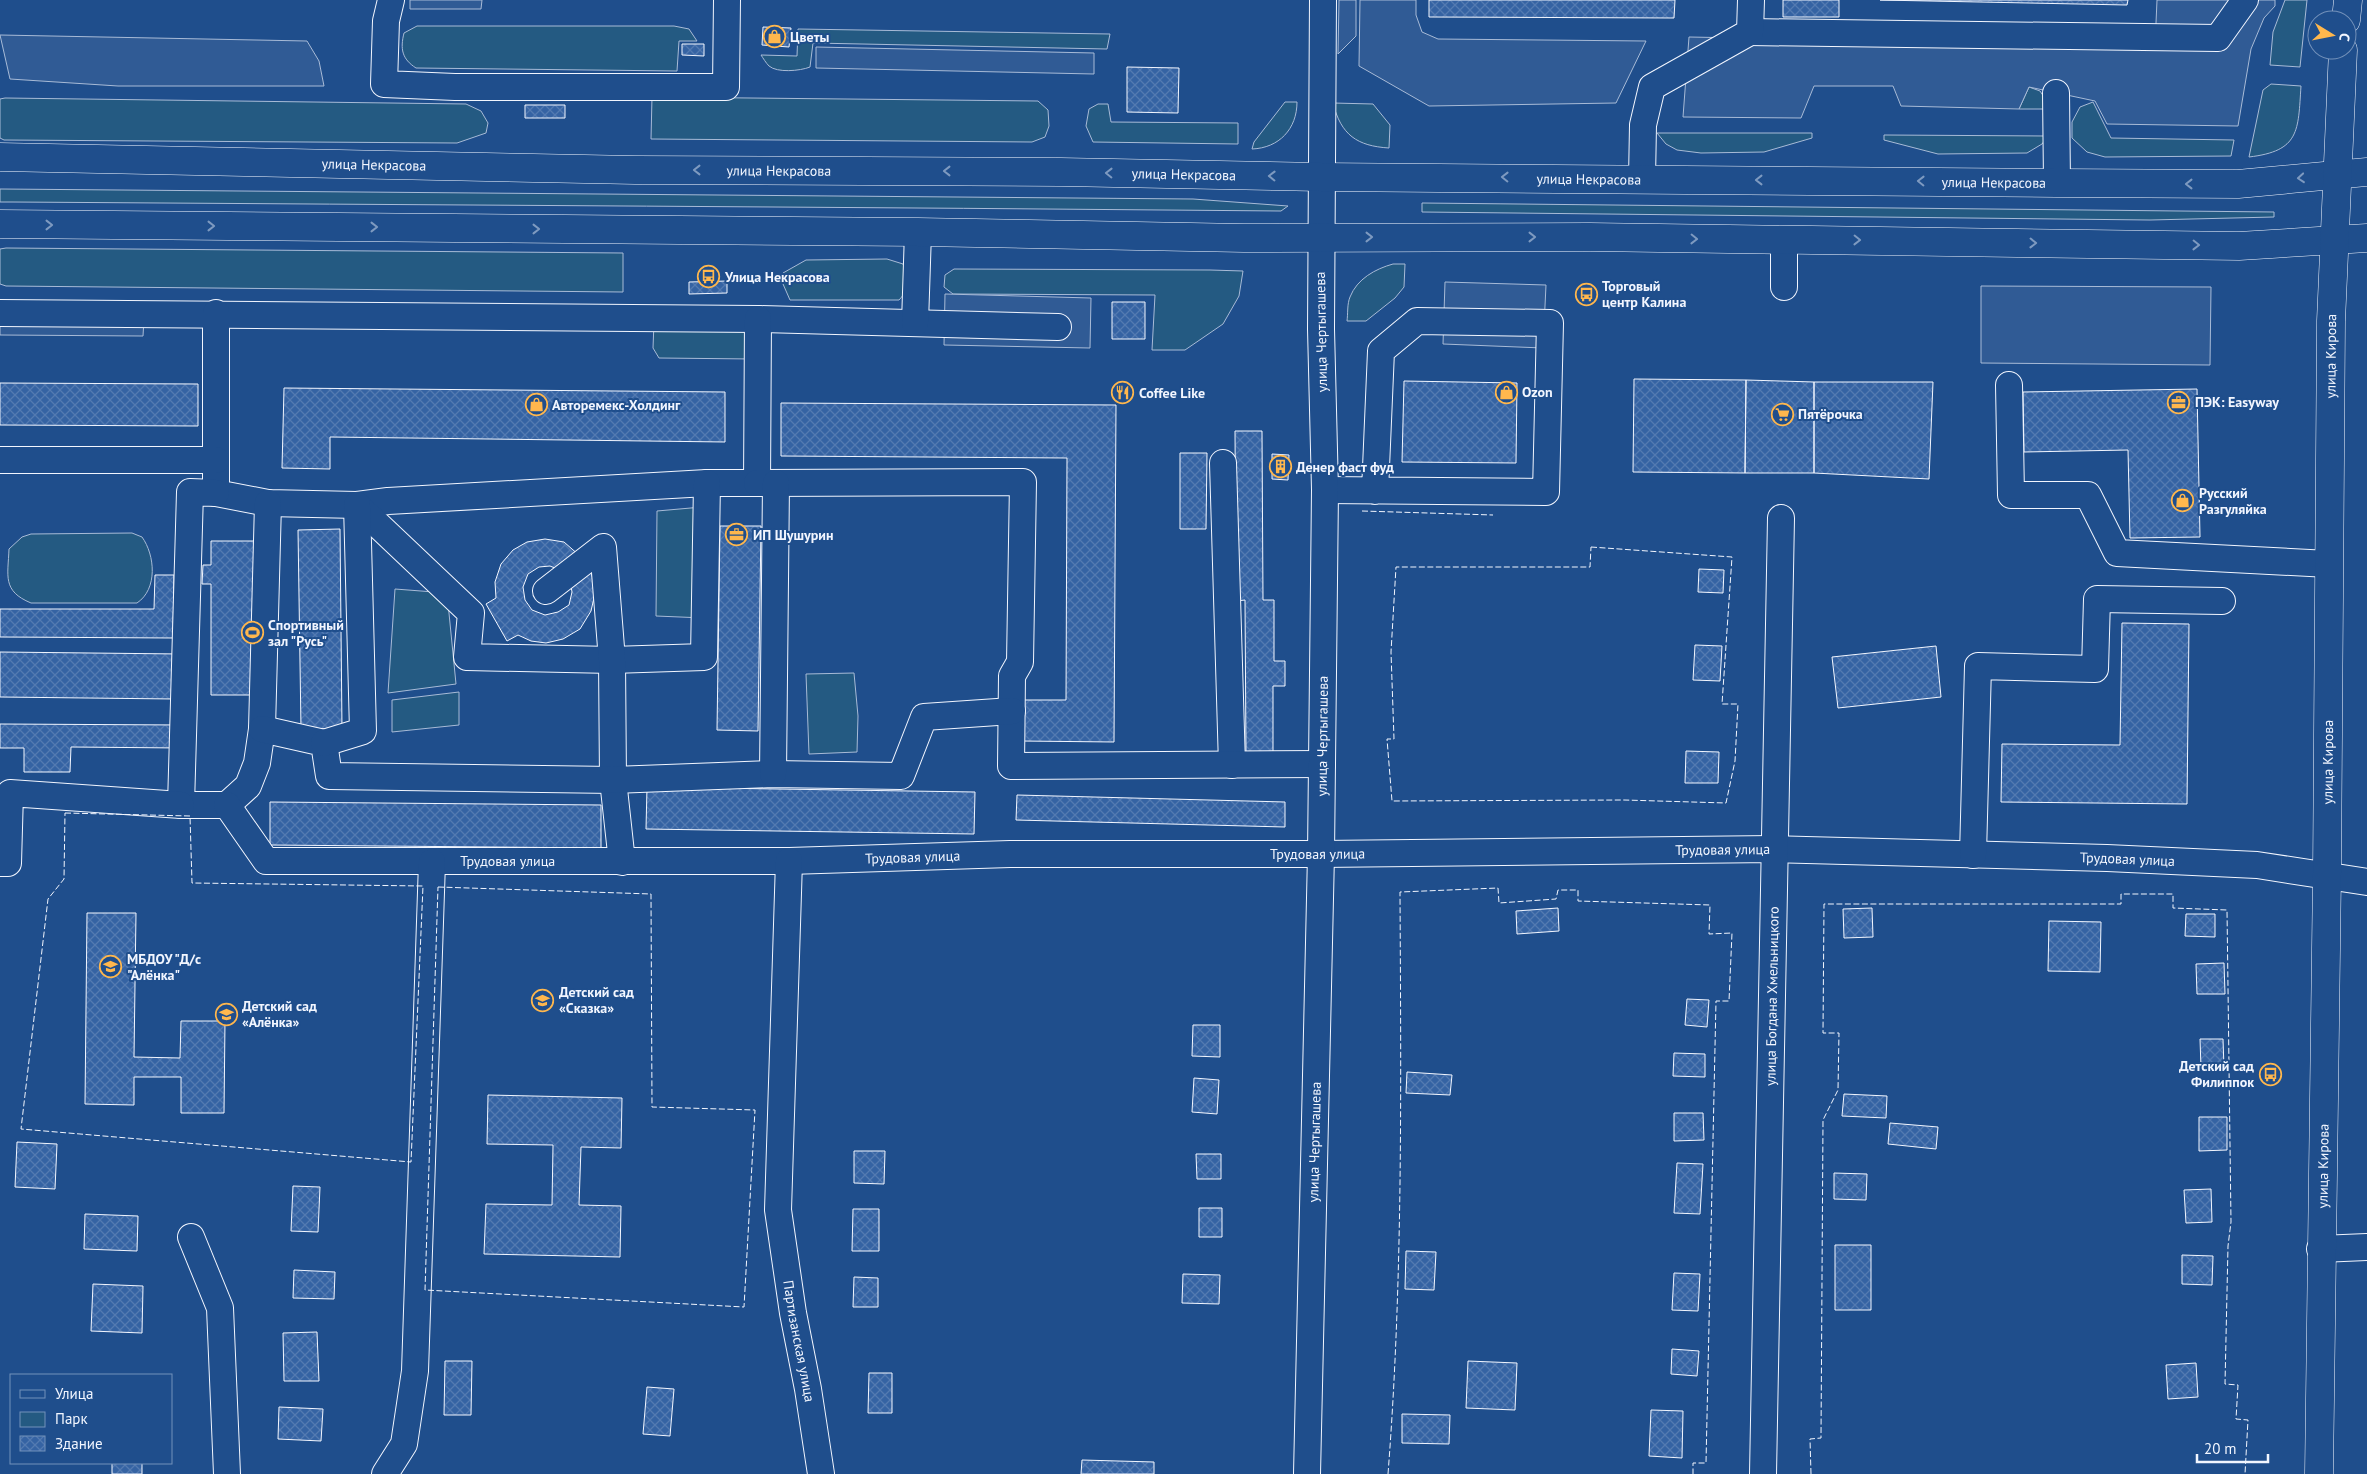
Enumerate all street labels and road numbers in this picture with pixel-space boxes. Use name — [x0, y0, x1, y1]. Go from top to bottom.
street label: улица Некрасова — [321, 155, 426, 175]
street label: улица Некрасова — [726, 161, 831, 180]
street label: улица Некрасова — [1131, 164, 1236, 184]
street label: улица Некрасова — [1536, 170, 1641, 189]
street label: улица Некрасова — [1941, 173, 2046, 192]
street label: улица Чертыгашева — [1311, 272, 1331, 392]
street label: улица Кирова — [2321, 313, 2340, 398]
street label: улица Чертыгашева — [1313, 676, 1332, 797]
street label: улица Кирова — [2319, 720, 2337, 804]
street label: Трудовая улица — [1675, 840, 1770, 859]
street label: Трудовая улица — [1270, 845, 1365, 863]
street label: Трудовая улица — [865, 847, 961, 868]
street label: Трудовая улица — [2080, 848, 2175, 870]
street label: Трудовая улица — [460, 852, 555, 870]
street label: улица Богдана Хмельницкого — [1761, 906, 1783, 1086]
street label: улица Чертыгашева — [1304, 1081, 1325, 1203]
street label: улица Кирова — [2314, 1124, 2333, 1208]
street label: Партизанская улица — [779, 1279, 819, 1403]

